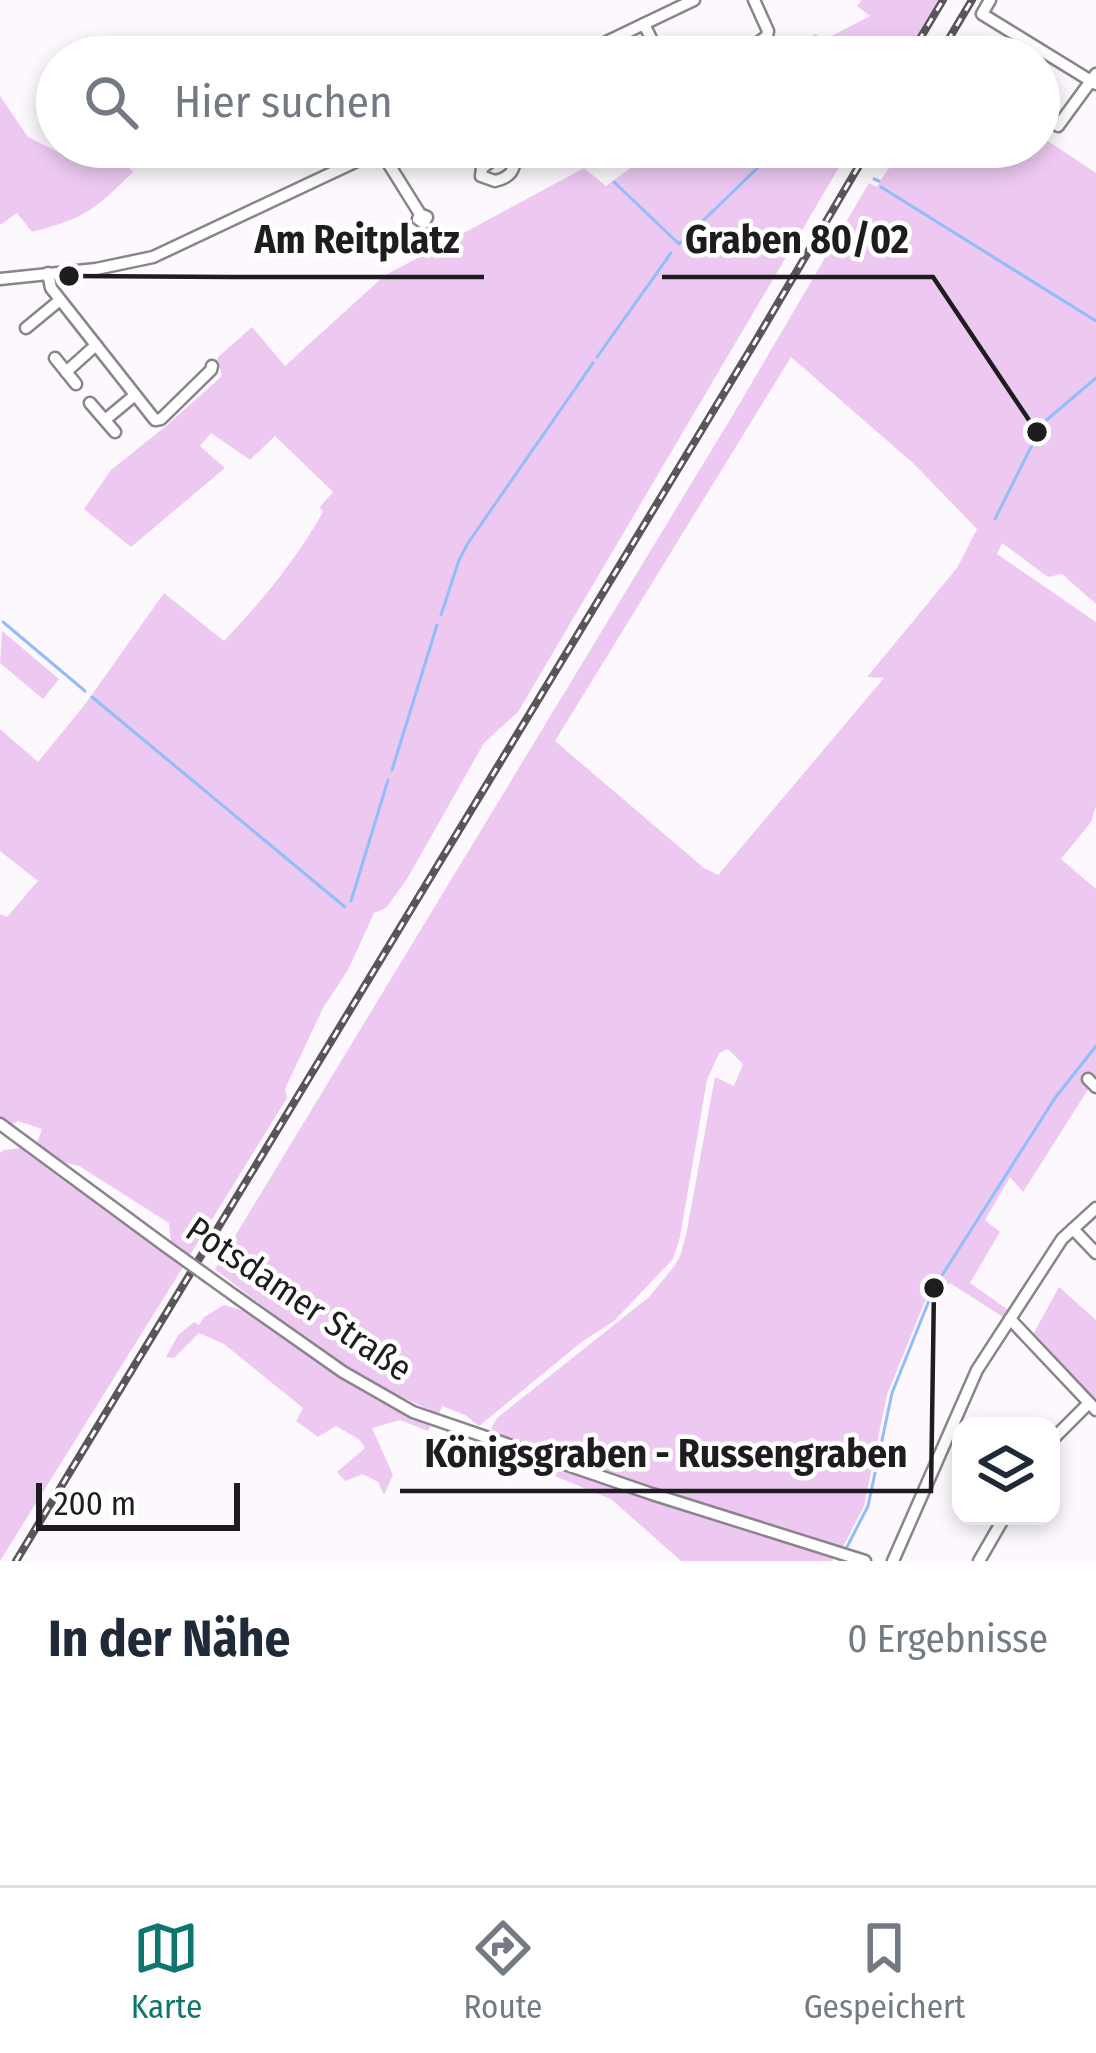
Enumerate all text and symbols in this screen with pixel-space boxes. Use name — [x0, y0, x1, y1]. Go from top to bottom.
search box — [36, 36, 1060, 168]
icon: search — [78, 69, 144, 135]
text: Hier suchen — [174, 75, 393, 129]
callout: Am Reitplatz — [231, 202, 484, 277]
callout: Graben 80/02 — [662, 202, 933, 277]
text: Am Reitplatz — [253, 217, 460, 263]
text: Graben 80/02 — [685, 217, 909, 263]
street label: Potsdamer Straße — [178, 1207, 420, 1391]
callout: Königsgraben - Russengraben — [400, 1416, 931, 1491]
map controls — [952, 1417, 1060, 1525]
button: layers — [952, 1417, 1060, 1525]
text: Königsgraben - Russengraben — [424, 1431, 908, 1477]
scale bar — [36, 1477, 240, 1530]
text: 200 m — [54, 1484, 136, 1524]
text: In der Nähe — [48, 1608, 290, 1670]
text: 0 Ergebnisse — [847, 1616, 1048, 1662]
tab: Karte — [131, 1915, 202, 2027]
tab: Route — [464, 1915, 542, 2027]
tab: Gespeichert — [804, 1915, 965, 2027]

